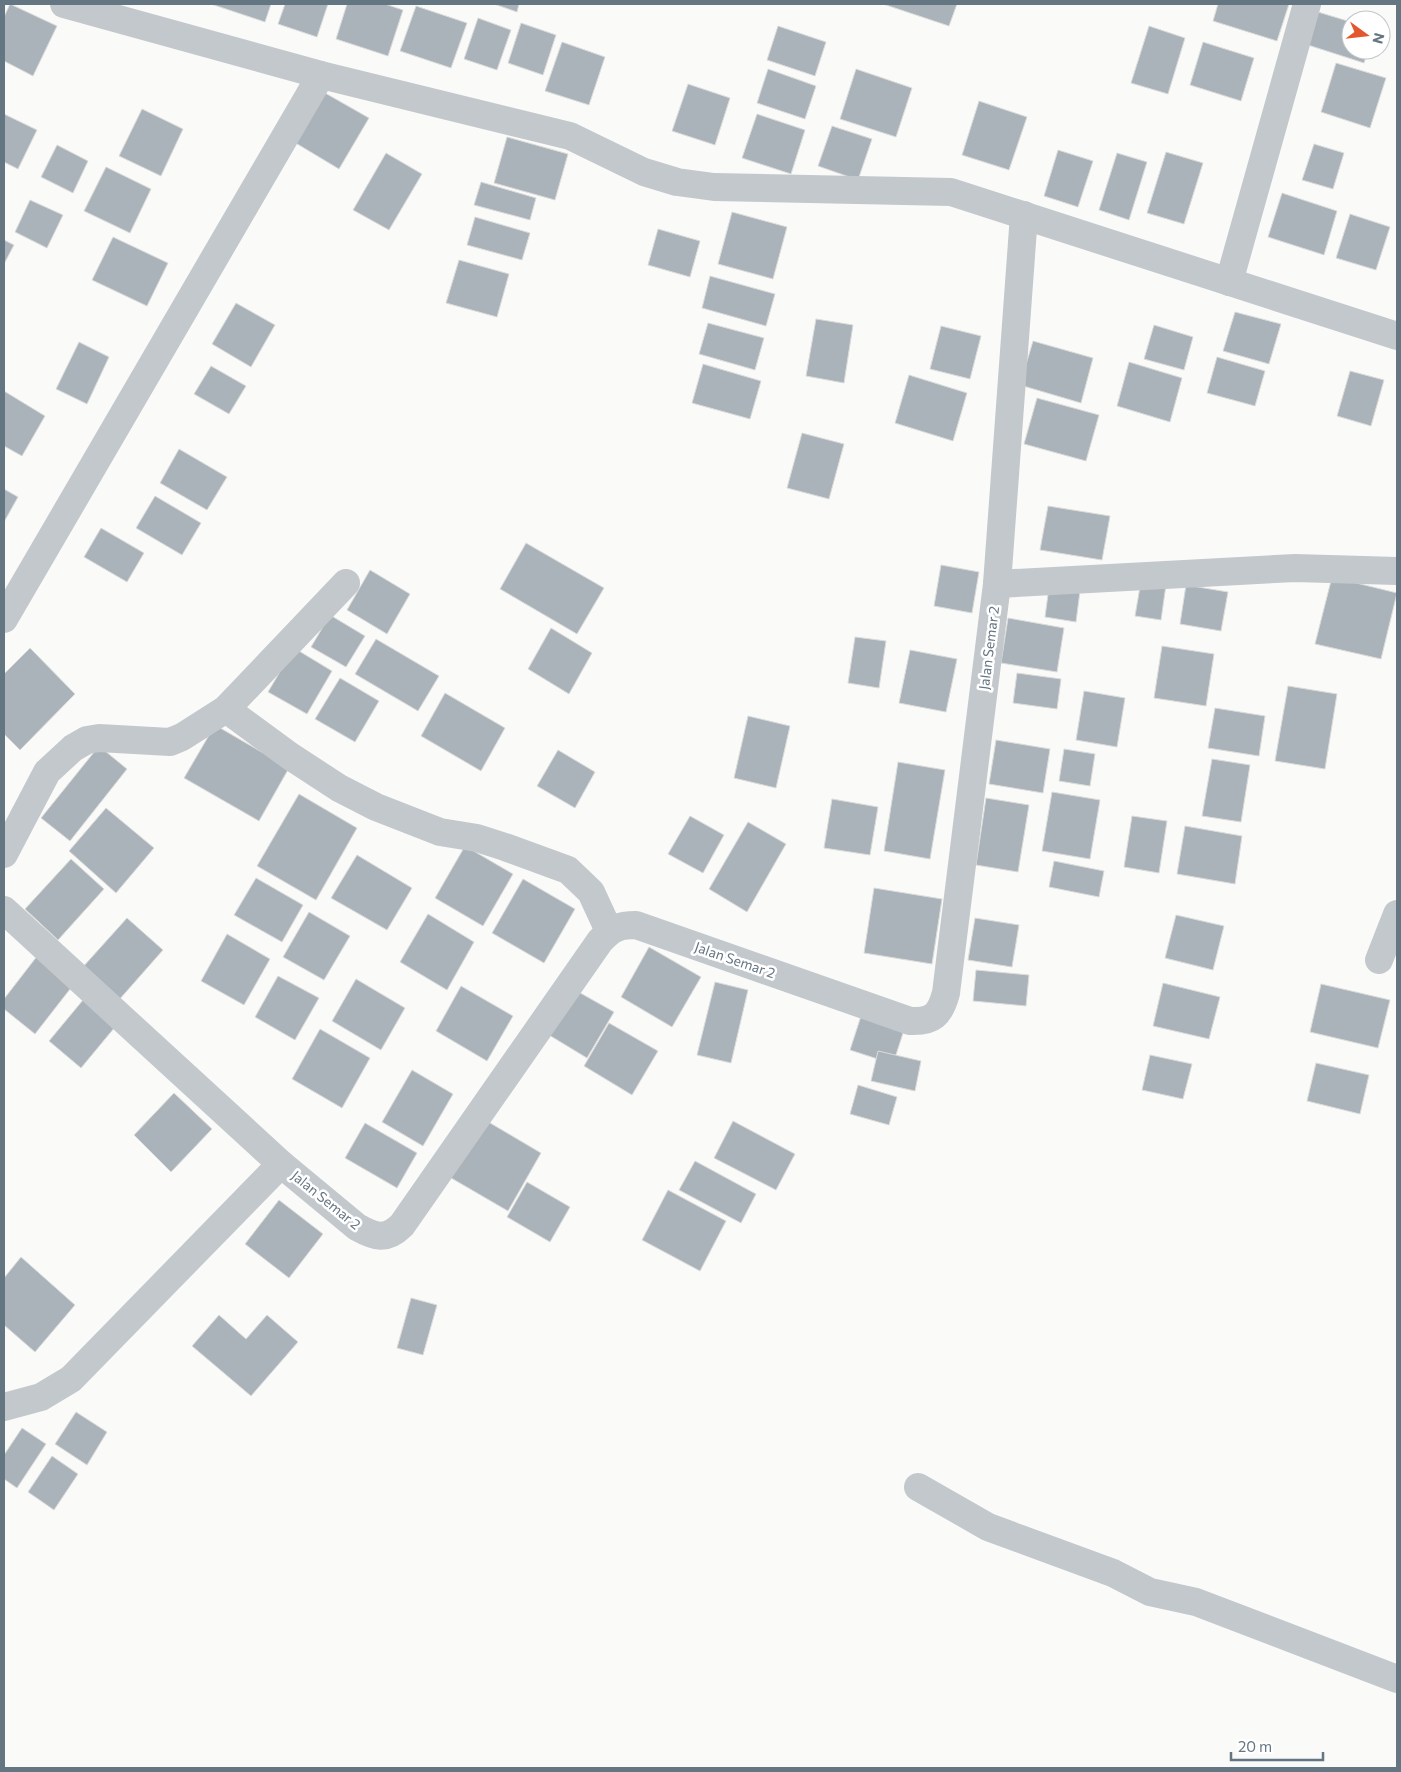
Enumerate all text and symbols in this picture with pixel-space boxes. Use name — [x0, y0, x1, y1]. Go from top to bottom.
north arrow — [1341, 10, 1391, 60]
text: N — [1369, 31, 1389, 46]
street label: Jalan Semar 2 — [975, 605, 1002, 691]
street label: Jalan Semar 2 — [693, 938, 778, 981]
street label: Jalan Semar 2 — [288, 1167, 365, 1233]
scale bar — [1231, 1730, 1324, 1762]
text: 20 m — [1238, 1737, 1272, 1755]

